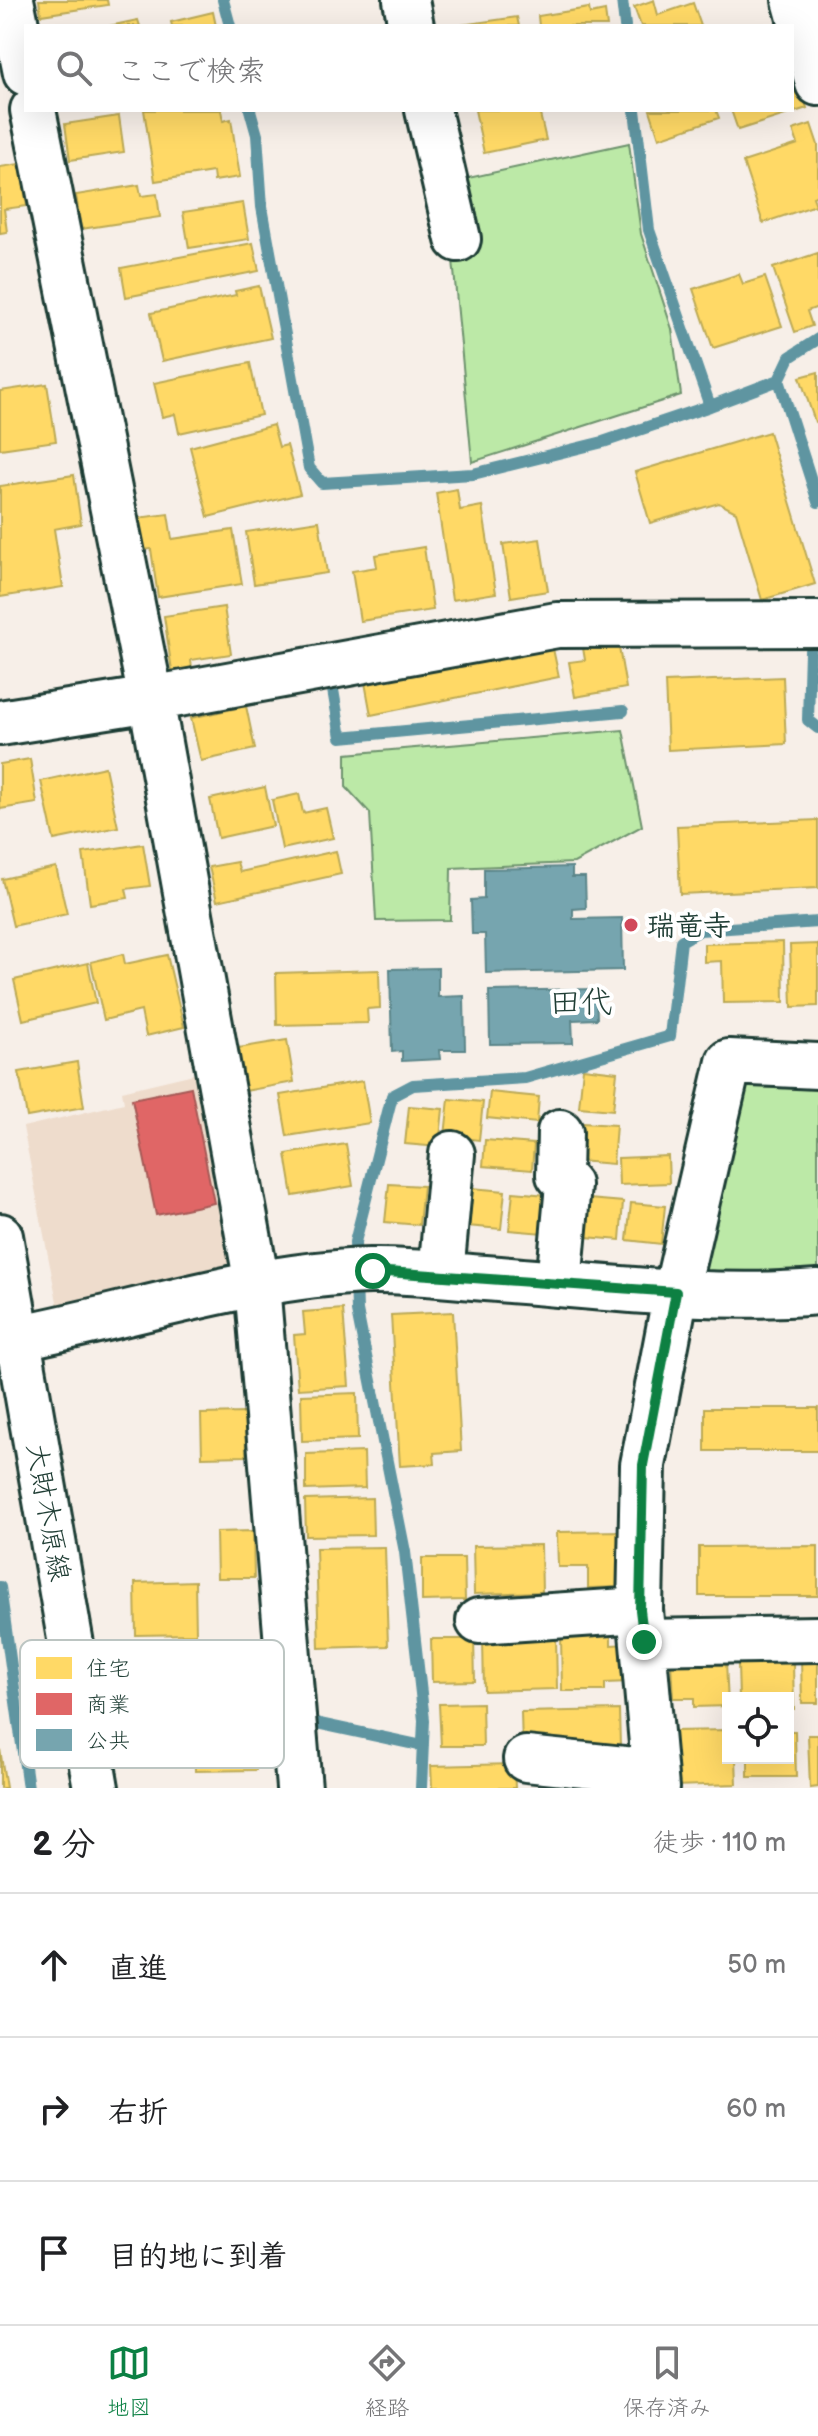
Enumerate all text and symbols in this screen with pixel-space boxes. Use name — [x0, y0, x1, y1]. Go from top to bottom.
search box — [24, 24, 794, 112]
icon: search — [52, 46, 96, 90]
text: ここで検索 — [116, 54, 266, 90]
place label: 瑞竜寺 — [647, 910, 731, 943]
marker: 瑞竜寺 — [622, 916, 640, 934]
district label: 田代 — [549, 984, 613, 1023]
route start — [355, 1253, 391, 1289]
street label: 大財木原線 — [19, 1440, 76, 1584]
route end — [626, 1624, 662, 1660]
legend — [20, 1640, 284, 1768]
text: 住宅 — [86, 1656, 130, 1683]
text: 商業 — [86, 1692, 130, 1719]
map controls — [722, 1692, 794, 1764]
button: locate — [722, 1692, 794, 1764]
text: 公共 — [86, 1728, 130, 1755]
text: 2 分 — [32, 1824, 96, 1865]
text: 徒歩 · 110 m — [653, 1828, 786, 1859]
icon: ahead — [32, 1943, 76, 1987]
text: 50 m — [727, 1950, 786, 1981]
text: 直進 — [108, 1951, 168, 1987]
icon: right — [32, 2087, 76, 2131]
text: 60 m — [726, 2094, 786, 2125]
text: 右折 — [108, 2095, 168, 2131]
icon: arrive — [32, 2231, 76, 2275]
text: 目的地に到着 — [108, 2239, 288, 2275]
tab: 地図 — [107, 2341, 151, 2422]
tab: 経路 — [365, 2341, 409, 2422]
tab: 保存済み — [623, 2341, 711, 2422]

